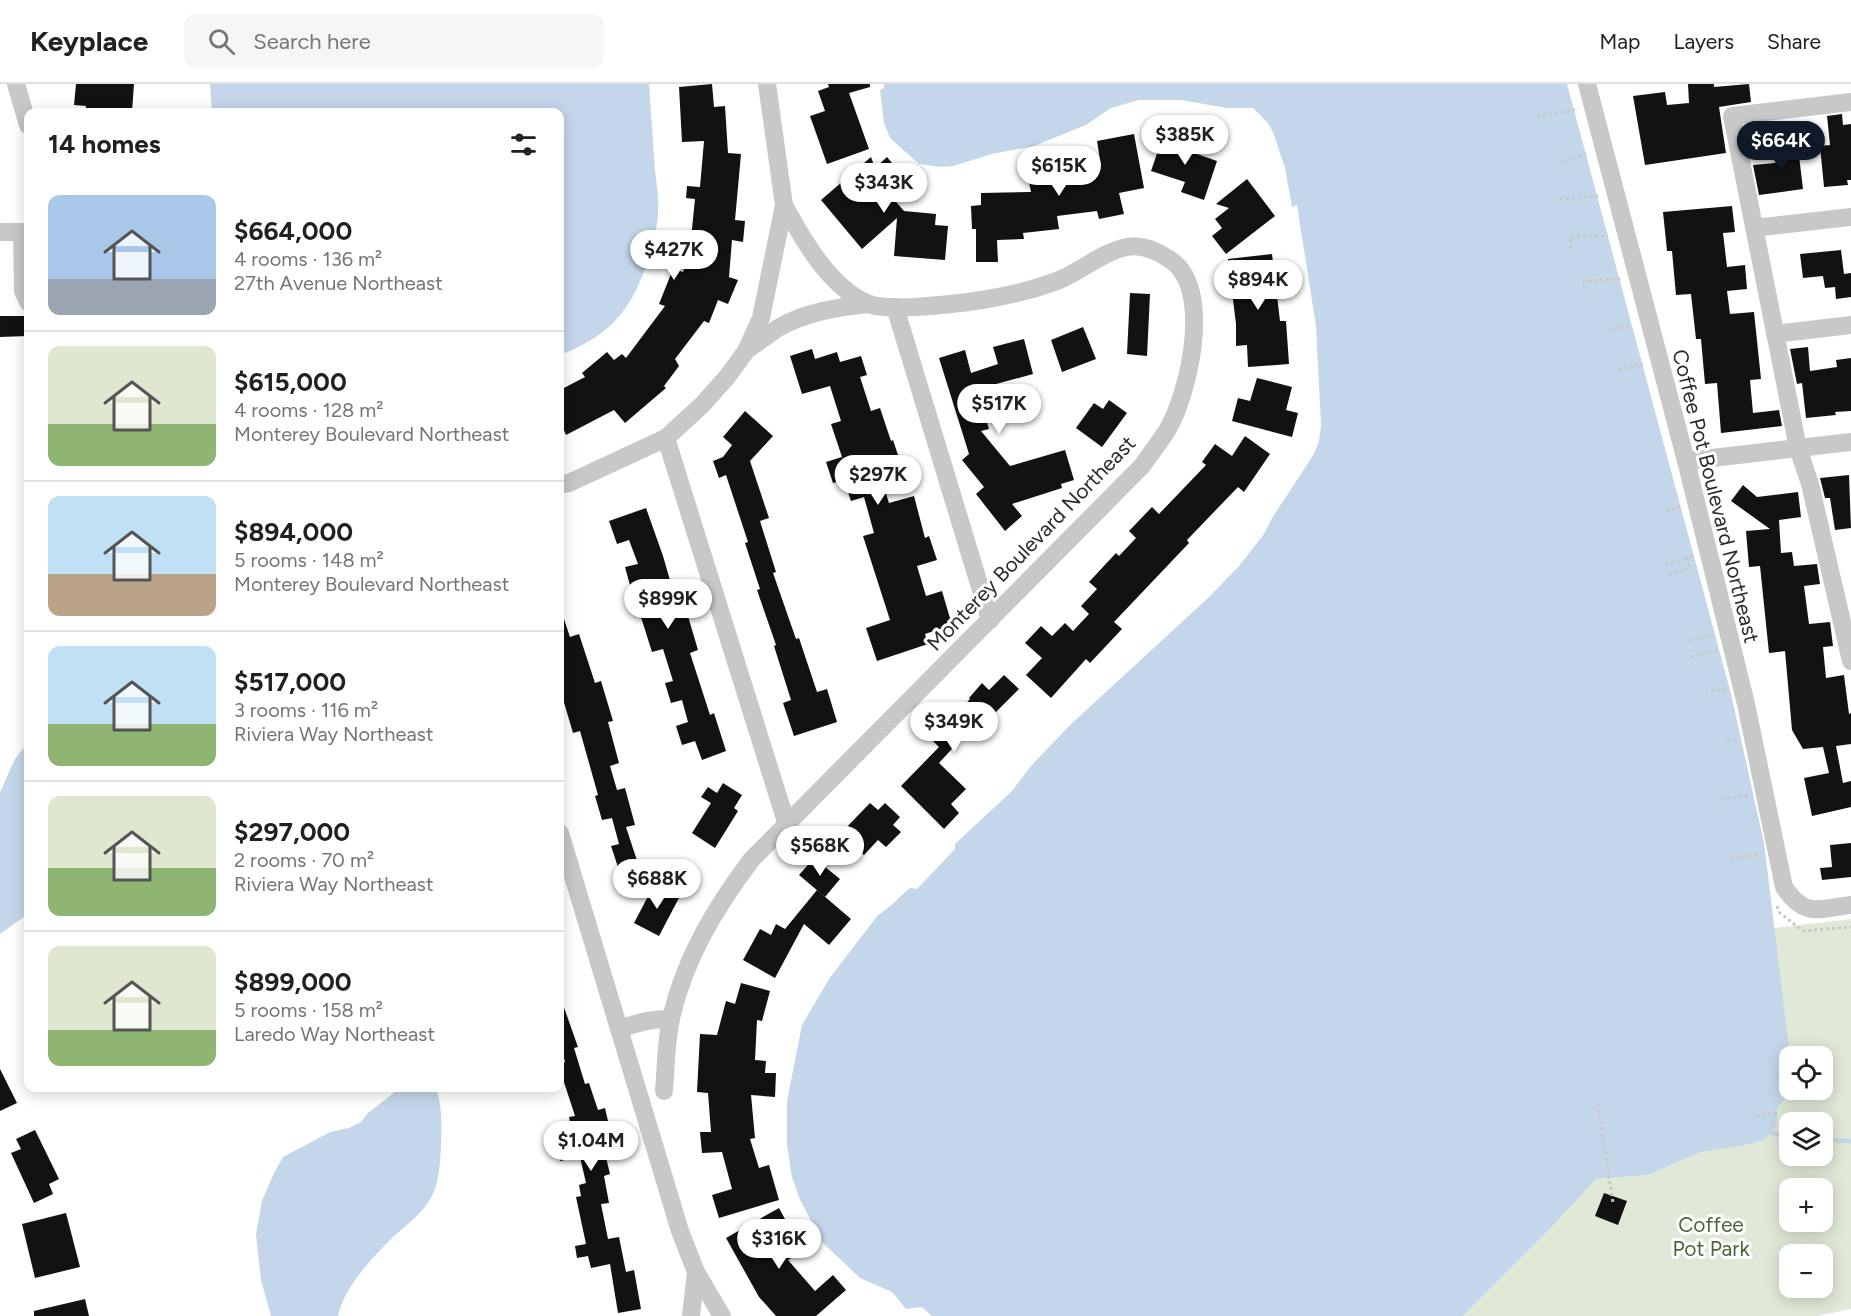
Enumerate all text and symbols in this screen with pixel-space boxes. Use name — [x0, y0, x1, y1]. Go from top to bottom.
search box — [184, 14, 604, 68]
text: Keyplace — [30, 24, 148, 58]
icon: search — [205, 25, 238, 58]
text: Search here — [253, 28, 371, 55]
text: Map — [1600, 29, 1640, 54]
text: Layers — [1673, 29, 1734, 54]
text: Share — [1767, 29, 1821, 54]
pin: $385K — [1143, 115, 1227, 166]
pin: $664K — [1739, 121, 1823, 172]
text: $385K — [1155, 122, 1215, 146]
text: 14 homes — [48, 128, 161, 160]
icon: filters — [507, 128, 540, 161]
text: $664K — [1751, 128, 1811, 152]
pin: $615K — [1017, 146, 1101, 197]
text: $615K — [1031, 153, 1087, 177]
pin: $343K — [842, 163, 926, 214]
text: $343K — [854, 170, 914, 194]
text: $664,000 — [234, 215, 352, 247]
icon: home — [96, 219, 168, 291]
pin: $427K — [632, 230, 716, 281]
text: $427K — [644, 237, 704, 261]
text: 4 rooms · 136 m² — [234, 247, 382, 271]
pin: $894K — [1216, 260, 1300, 311]
text: $894K — [1228, 267, 1288, 291]
text: 27th Avenue Northeast — [234, 271, 443, 295]
street label: Coffee Pot Boulevard Northeast — [1667, 347, 1765, 645]
text: $615,000 — [234, 366, 347, 398]
icon: home — [96, 370, 168, 442]
pin: $517K — [957, 384, 1041, 435]
text: $517K — [971, 391, 1027, 415]
text: 4 rooms · 128 m² — [234, 398, 384, 422]
text: Monterey Boulevard Northeast — [234, 422, 509, 446]
street label: Monterey Boulevard Northeast — [922, 430, 1140, 656]
pin: $297K — [836, 455, 920, 506]
text: $297K — [849, 462, 907, 486]
text: $894,000 — [234, 516, 353, 548]
icon: home — [96, 520, 168, 592]
text: 5 rooms · 148 m² — [234, 548, 384, 572]
text: Monterey Boulevard Northeast — [234, 572, 509, 596]
pin: $899K — [626, 579, 710, 630]
text: $899K — [638, 586, 698, 610]
text: $517,000 — [234, 666, 346, 698]
icon: home — [96, 670, 168, 742]
text: 3 rooms · 116 m² — [234, 698, 378, 722]
pin: $349K — [912, 702, 996, 753]
text: $349K — [924, 709, 984, 733]
text: Riviera Way Northeast — [234, 722, 433, 746]
text: $297,000 — [234, 816, 350, 848]
icon: home — [96, 820, 168, 892]
pin: $568K — [778, 826, 862, 877]
text: $568K — [790, 833, 850, 857]
text: 2 rooms · 70 m² — [234, 848, 374, 872]
pin: $688K — [615, 859, 699, 910]
text: $688K — [627, 866, 687, 890]
text: Riviera Way Northeast — [234, 872, 433, 896]
text: $899,000 — [234, 966, 352, 998]
icon: home — [96, 970, 168, 1042]
text: 5 rooms · 158 m² — [234, 998, 383, 1022]
text: Laredo Way Northeast — [234, 1022, 435, 1046]
map controls — [1779, 1046, 1833, 1298]
button: locate — [1779, 1046, 1833, 1100]
button: layers — [1779, 1112, 1833, 1166]
pin: $1.04M — [542, 1121, 640, 1172]
text: $1.04M — [557, 1128, 625, 1152]
button: + — [1779, 1178, 1833, 1232]
park label: Coffee Pot Park — [1672, 1212, 1750, 1261]
pin: $316K — [737, 1219, 821, 1270]
text: $316K — [751, 1226, 807, 1250]
button: − — [1779, 1244, 1833, 1298]

